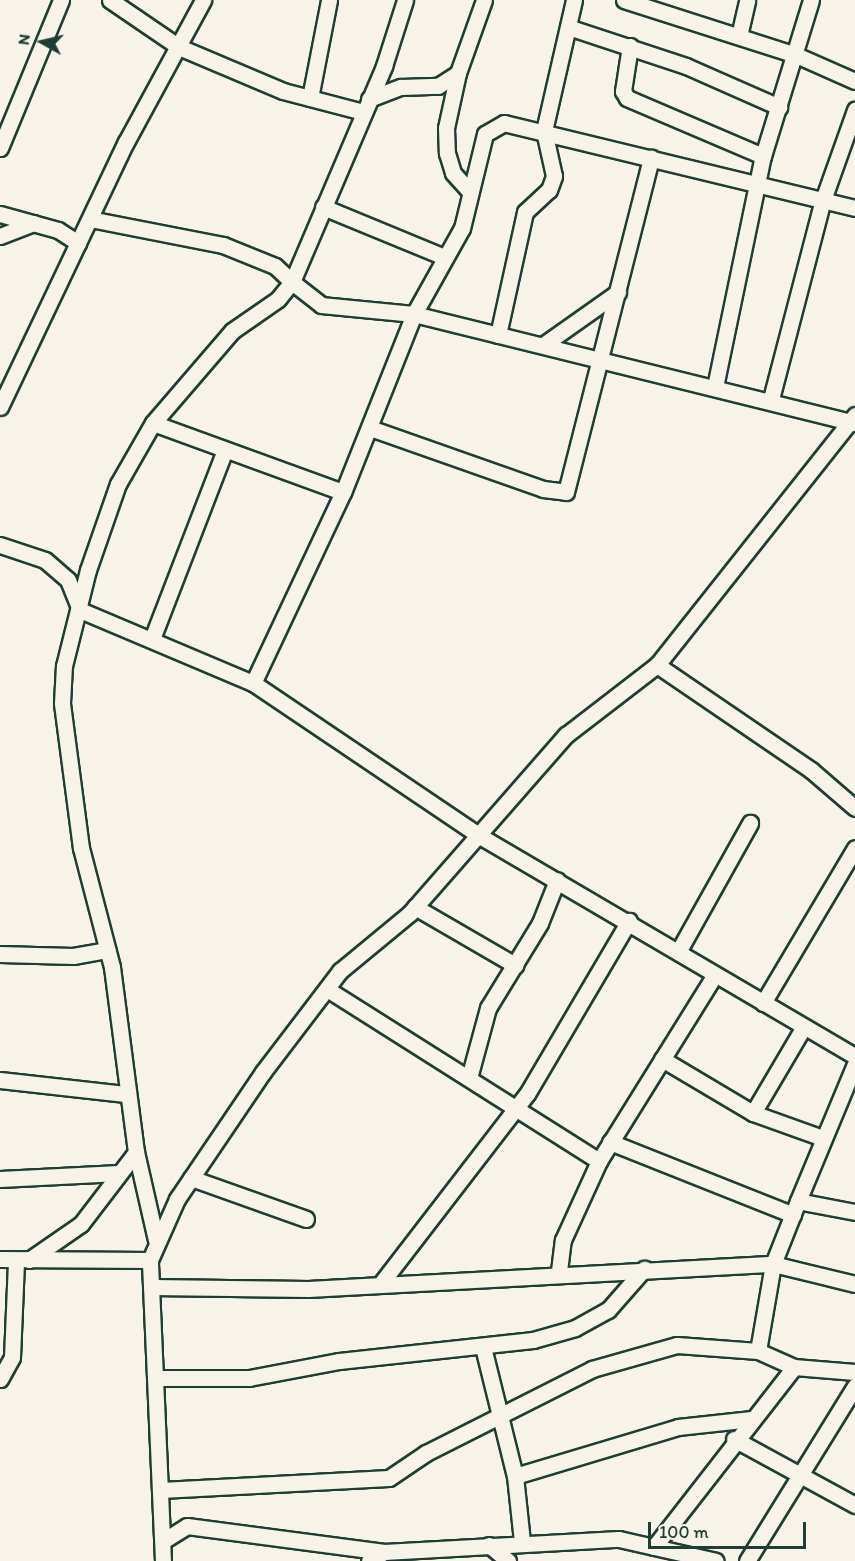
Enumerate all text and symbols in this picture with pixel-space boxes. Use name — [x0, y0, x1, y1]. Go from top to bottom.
north arrow — [12, 12, 72, 72]
text: N — [14, 33, 34, 46]
scale bar — [651, 1510, 808, 1548]
text: 100 m — [659, 1521, 709, 1543]

